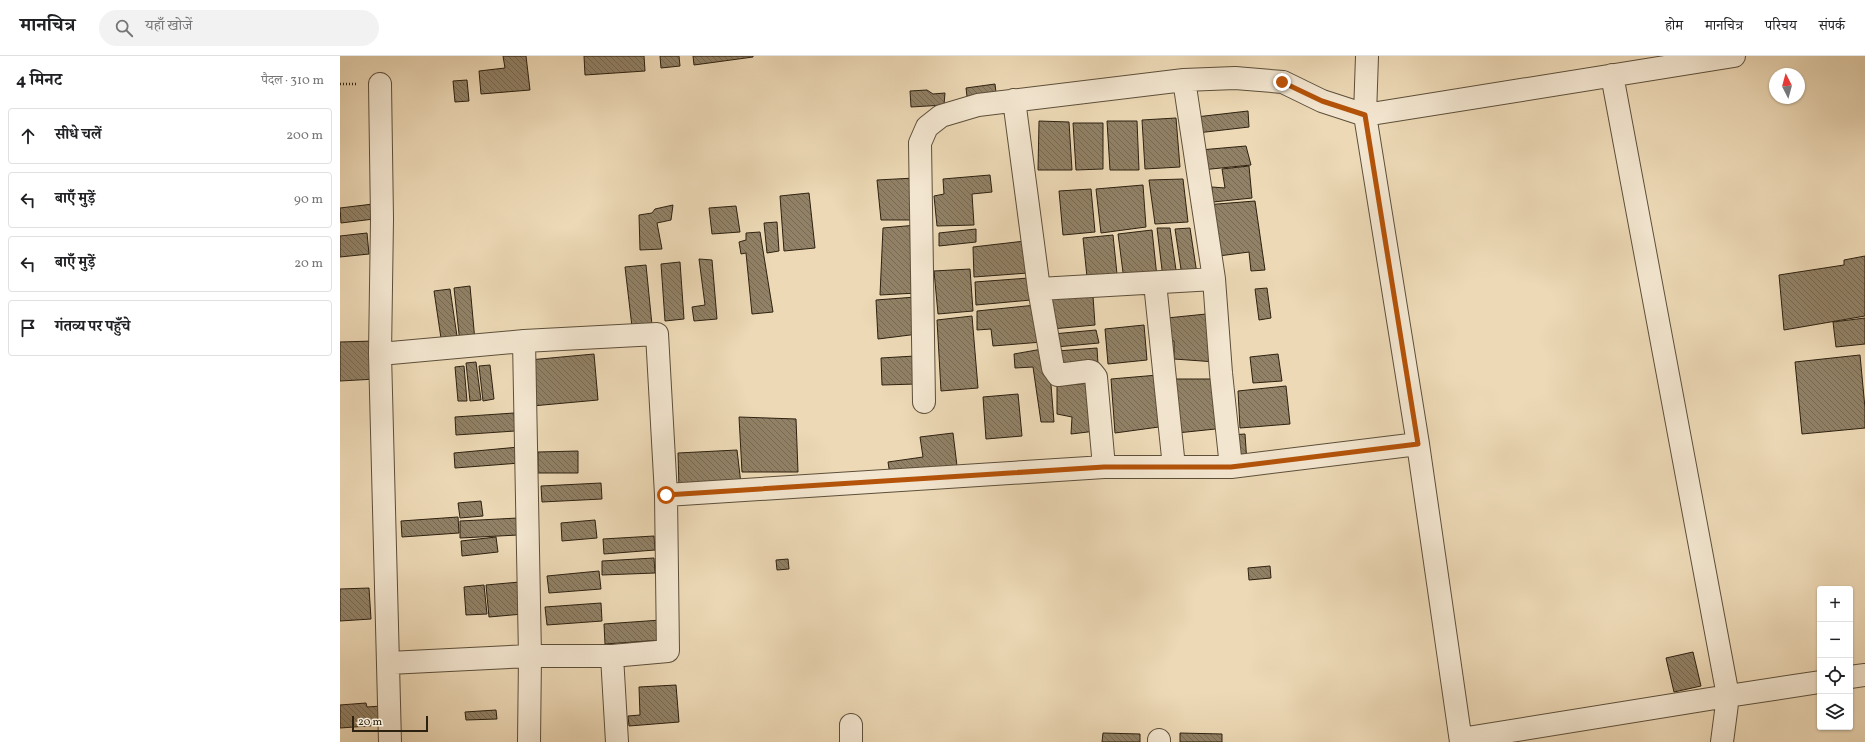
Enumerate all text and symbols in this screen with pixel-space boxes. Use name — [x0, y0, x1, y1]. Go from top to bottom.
search box — [99, 10, 379, 46]
text: मानचित्र — [20, 13, 75, 39]
text: यहाँ खोजें — [145, 16, 192, 37]
icon: search — [113, 17, 135, 39]
text: होम — [1665, 17, 1683, 36]
text: मानचित्र — [1705, 17, 1743, 36]
text: परिचय — [1765, 17, 1797, 36]
text: संपर्क — [1819, 17, 1845, 36]
north arrow — [1769, 68, 1805, 104]
text: 4 मिनट — [16, 69, 62, 92]
text: पैदल · 310 m — [261, 72, 324, 90]
route end — [1273, 73, 1291, 91]
icon: ahead — [17, 125, 39, 147]
text: सीधे चलें — [55, 125, 102, 146]
text: 200 m — [286, 127, 323, 145]
icon: left — [17, 189, 39, 211]
text: बाएँ मुड़ें — [55, 189, 95, 210]
text: 90 m — [294, 191, 323, 209]
icon: left — [17, 253, 39, 275]
text: बाएँ मुड़ें — [55, 253, 95, 274]
text: 20 m — [294, 255, 323, 273]
icon: arrive — [17, 317, 39, 339]
text: गंतव्य पर पहुँचे — [55, 317, 130, 338]
route start — [657, 486, 675, 504]
map controls — [1817, 586, 1853, 730]
button: + — [1817, 586, 1853, 622]
button: − — [1817, 622, 1853, 658]
button: locate — [1817, 658, 1853, 694]
button: layers — [1817, 694, 1853, 730]
scale bar — [352, 714, 428, 733]
text: 20 m — [358, 715, 382, 730]

